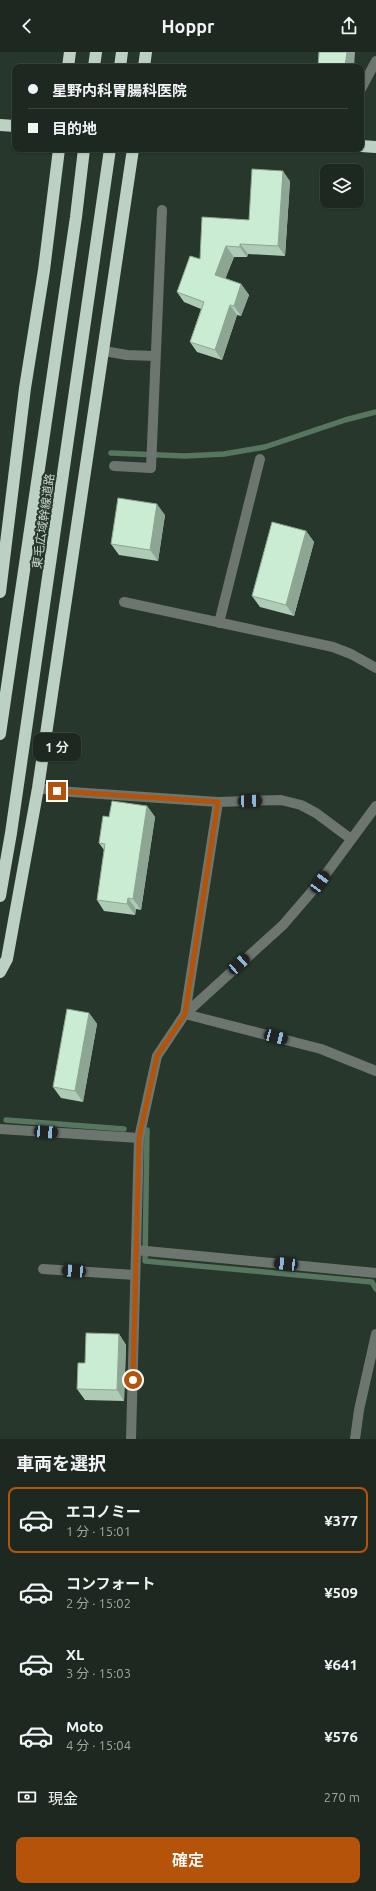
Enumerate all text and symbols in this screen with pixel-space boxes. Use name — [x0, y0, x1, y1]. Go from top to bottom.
icon: back — [16, 15, 38, 37]
icon: share — [338, 15, 360, 37]
text: Hoppr — [162, 16, 214, 36]
text: 星野内科胃腸科医院 — [52, 82, 187, 99]
text: 目的地 — [52, 120, 97, 137]
map controls — [320, 164, 364, 208]
button: layers — [320, 164, 364, 208]
street label: 東毛広域幹線道路 — [30, 473, 56, 569]
callout: 1 分 — [33, 733, 81, 761]
text: 1 分 — [45, 740, 69, 754]
route end — [48, 782, 66, 800]
car — [238, 795, 262, 807]
car — [308, 869, 332, 895]
car — [226, 952, 252, 976]
car — [263, 1028, 289, 1046]
car — [34, 1125, 58, 1139]
car — [273, 1257, 299, 1271]
car — [62, 1264, 86, 1278]
route start — [124, 1371, 142, 1389]
text: 車両を選択 — [16, 1453, 106, 1473]
icon: car — [18, 1502, 54, 1538]
text: エコノミー — [66, 1503, 141, 1520]
text: ¥377 — [324, 1512, 358, 1529]
text: 1 分 · 15:01 — [66, 1524, 131, 1538]
icon: car — [18, 1574, 54, 1610]
text: コンフォート — [66, 1575, 156, 1592]
text: ¥509 — [324, 1584, 358, 1601]
text: 2 分 · 15:02 — [66, 1596, 131, 1610]
icon: car — [18, 1646, 54, 1682]
text: XL — [66, 1646, 84, 1663]
text: ¥641 — [324, 1656, 358, 1673]
text: 3 分 · 15:03 — [66, 1666, 131, 1680]
icon: car — [18, 1718, 54, 1754]
text: Moto — [66, 1718, 104, 1735]
text: ¥576 — [324, 1728, 358, 1745]
text: 4 分 · 15:04 — [66, 1738, 131, 1752]
icon: cash — [16, 1786, 38, 1808]
text: 現金 — [48, 1790, 78, 1807]
text: 270 m — [324, 1790, 360, 1804]
button: 確定 — [16, 1837, 360, 1883]

